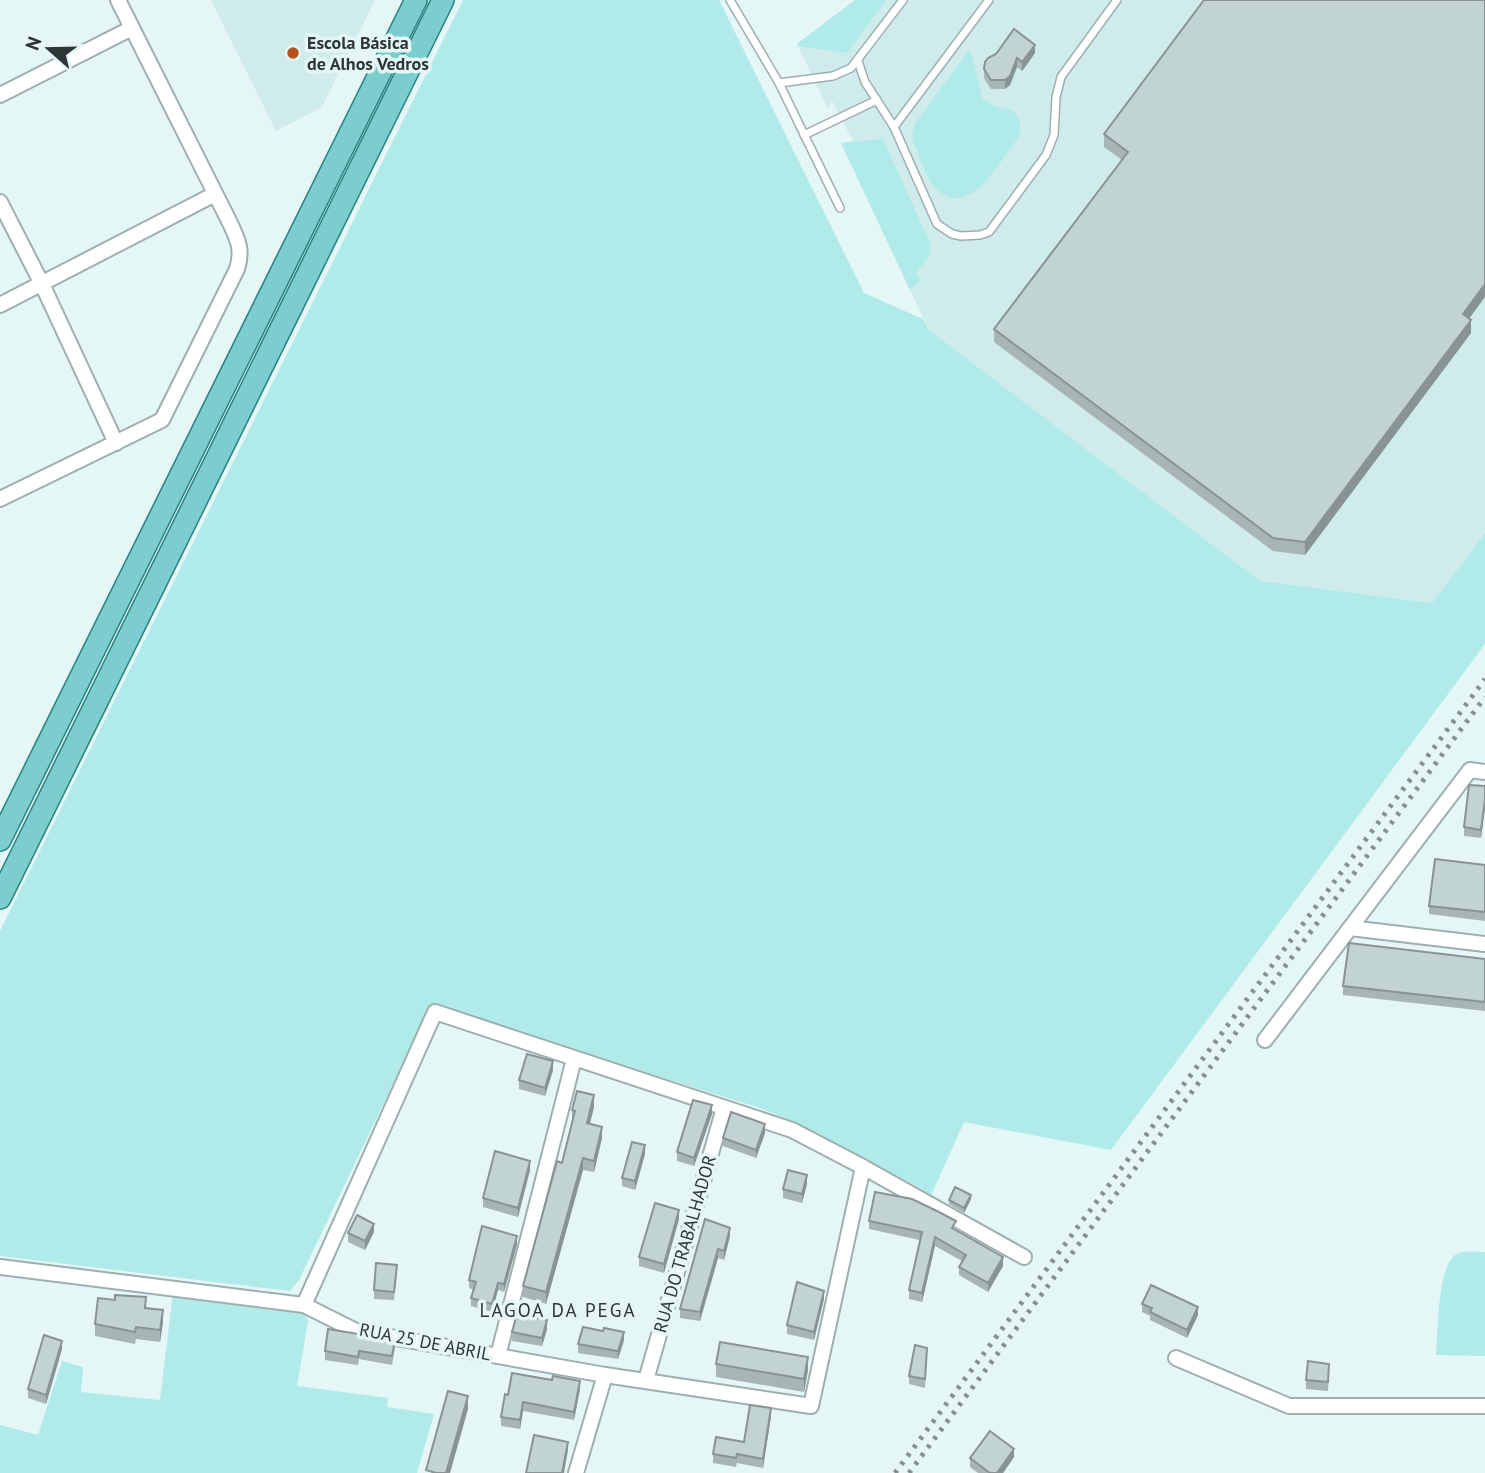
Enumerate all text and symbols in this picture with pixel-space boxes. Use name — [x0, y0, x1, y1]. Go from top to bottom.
north arrow — [14, 14, 84, 84]
place label: Escola Básica de Alhos Vedros — [307, 31, 429, 75]
text: N — [20, 33, 46, 53]
marker: Escola Básica de Alhos Vedros — [285, 45, 301, 61]
street label: RUA DO TRABALHADOR — [648, 1152, 721, 1335]
district label: LAGOA DA PEGA — [479, 1298, 637, 1322]
street label: RUA 25 DE ABRIL — [357, 1317, 493, 1366]

